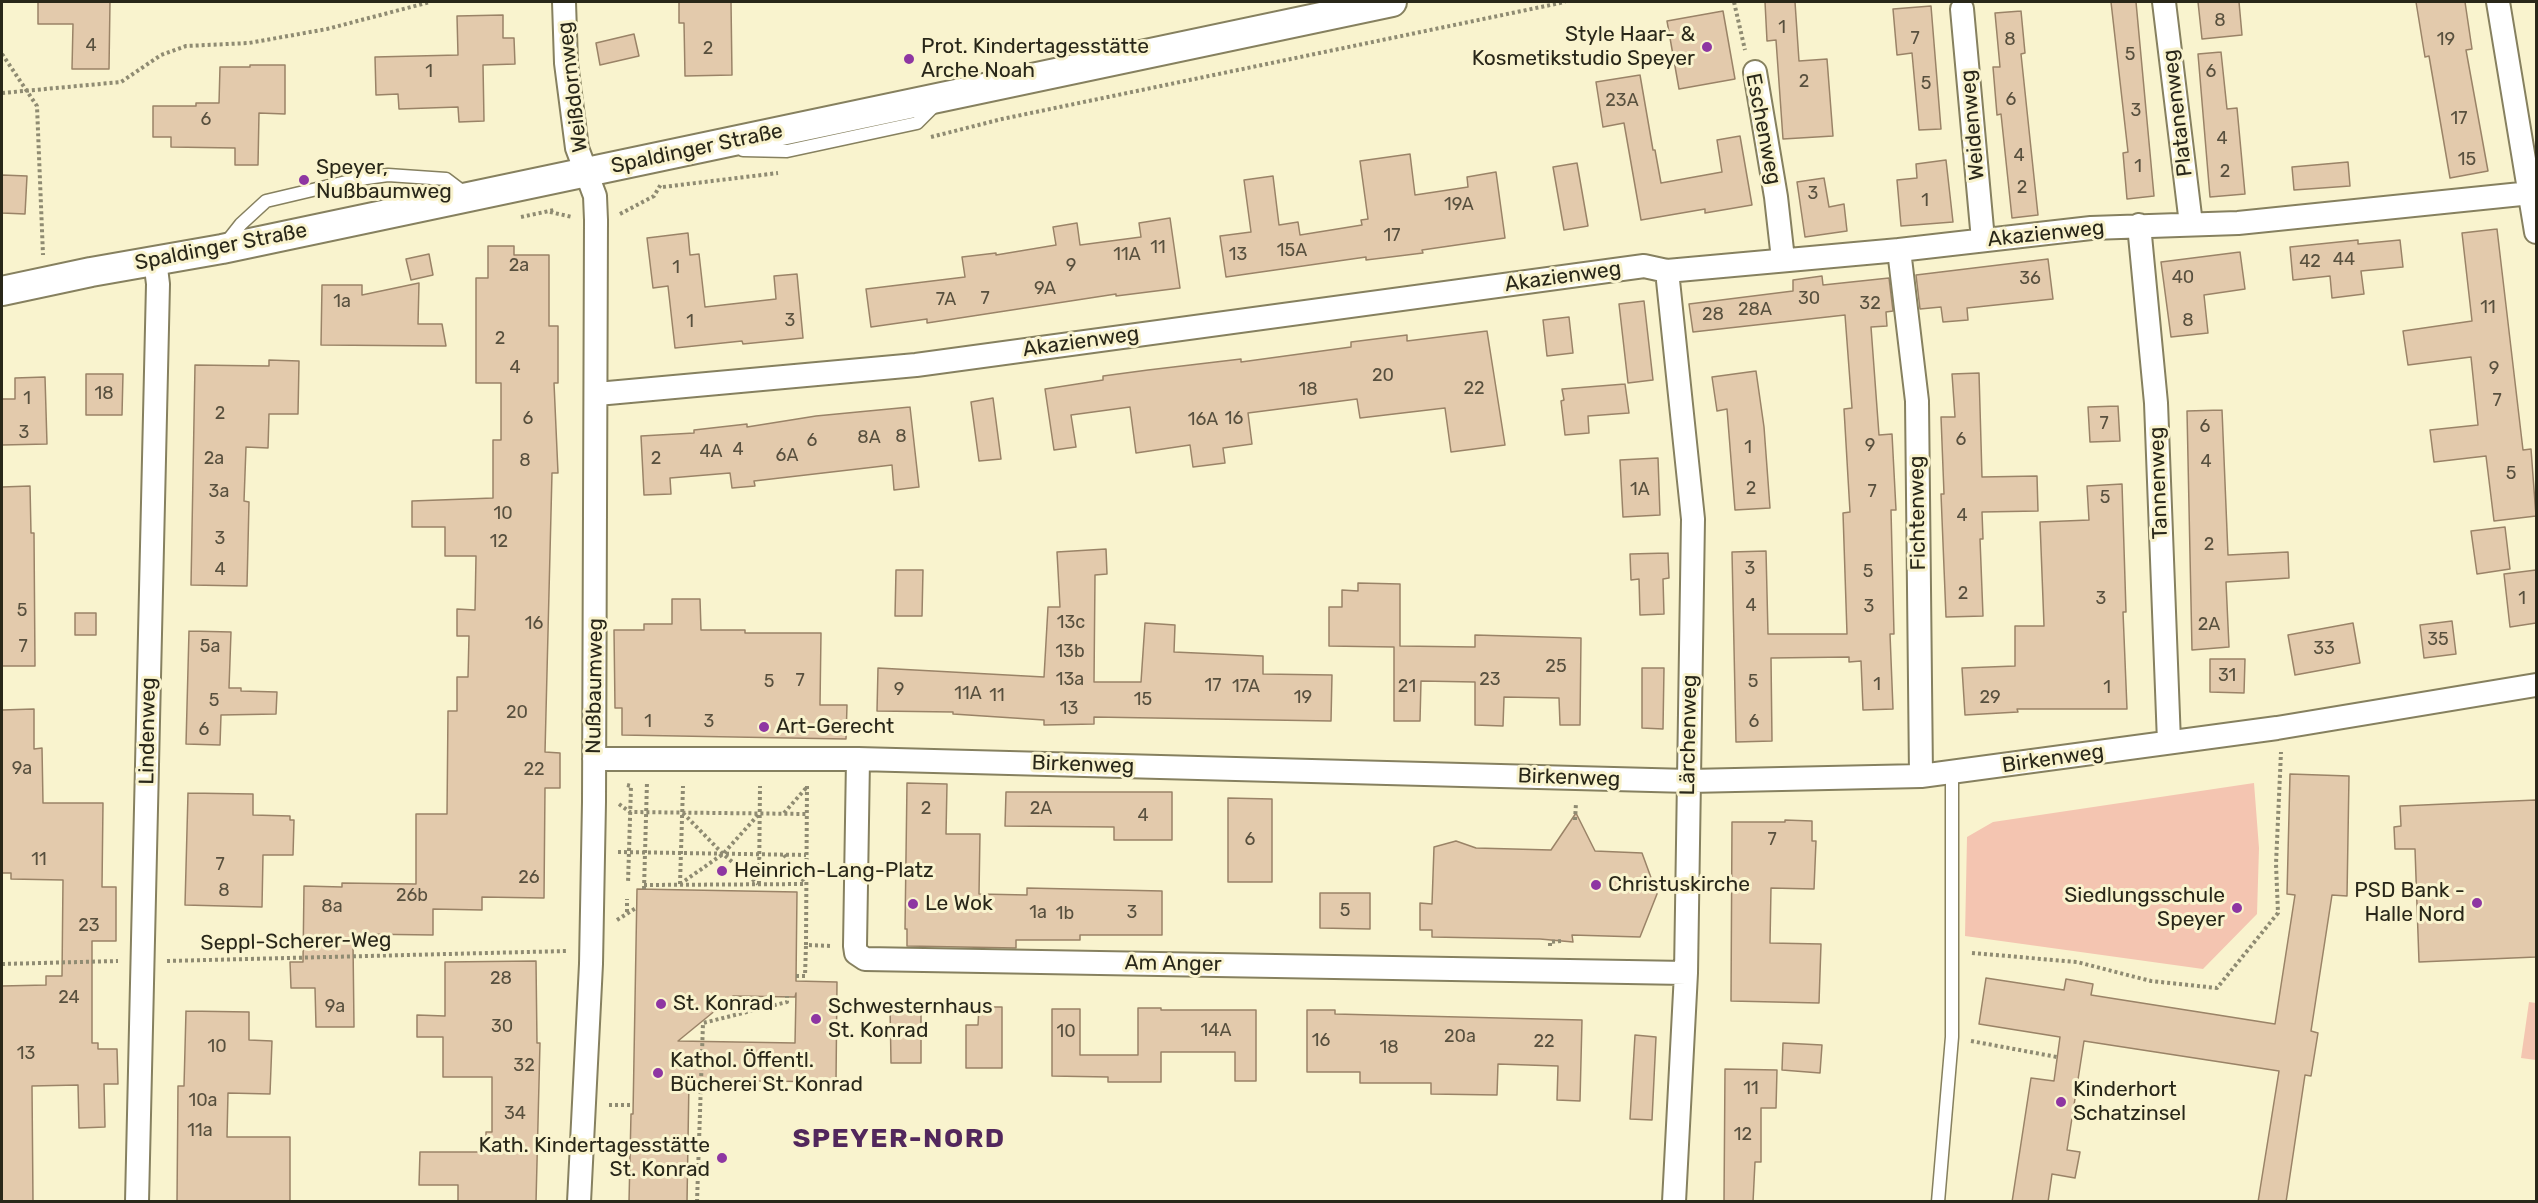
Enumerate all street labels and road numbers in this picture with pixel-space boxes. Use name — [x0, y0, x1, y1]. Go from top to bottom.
street label: Weißdornweg — [552, 20, 594, 154]
street label: Platanenweg — [2158, 48, 2198, 178]
street label: Weidenweg — [1956, 69, 1990, 181]
street label: Eschenweg — [1740, 71, 1786, 187]
street label: Spaldinger Straße — [609, 119, 785, 179]
street label: Akazienweg — [1986, 215, 2106, 253]
street label: Spaldinger Straße — [133, 218, 309, 276]
street label: Akazienweg — [1503, 256, 1623, 298]
street label: Akazienweg — [1021, 321, 1141, 363]
street label: Tannenweg — [2144, 426, 2174, 540]
street label: Fichtenweg — [1904, 455, 1932, 571]
street label: Nußbaumweg — [581, 618, 609, 754]
street label: Lärchenweg — [1675, 674, 1703, 796]
street label: Lindenweg — [134, 677, 162, 785]
street label: Birkenweg — [2000, 739, 2106, 779]
street label: Birkenweg — [1031, 751, 1135, 779]
street label: Birkenweg — [1517, 764, 1621, 792]
street label: Seppl-Scherer-Weg — [200, 928, 392, 956]
street label: Am Anger — [1124, 951, 1222, 977]

